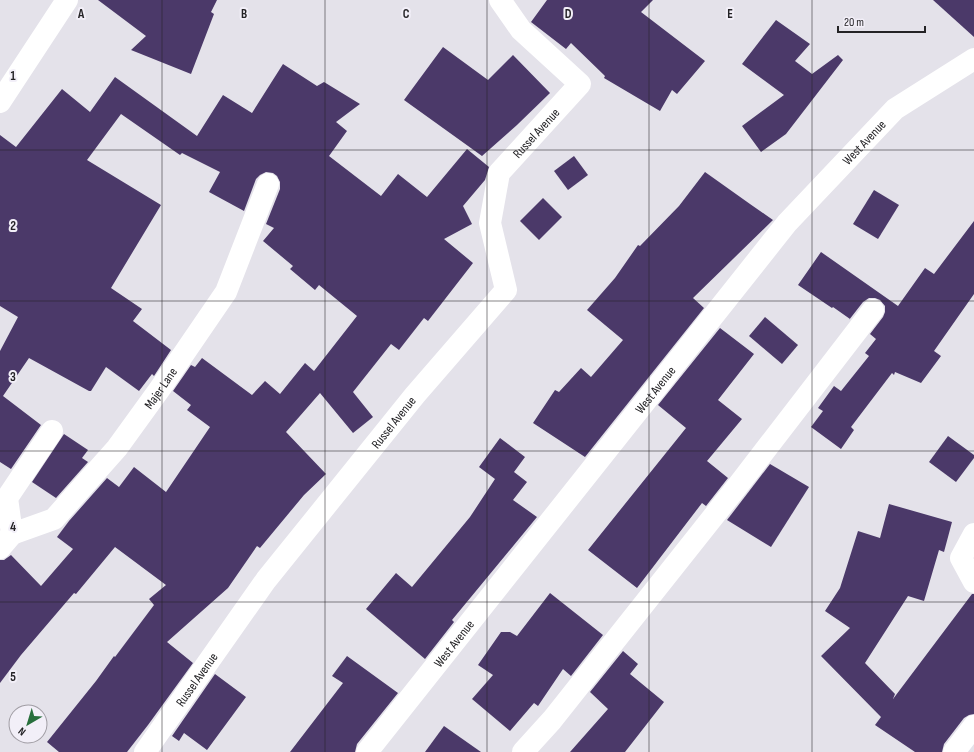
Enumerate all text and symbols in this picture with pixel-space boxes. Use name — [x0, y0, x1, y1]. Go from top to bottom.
text: A — [77, 6, 85, 22]
text: B — [241, 6, 247, 22]
text: C — [403, 6, 410, 22]
text: D — [565, 6, 572, 22]
text: E — [727, 6, 733, 22]
scale bar — [838, 8, 925, 34]
text: 20 m — [844, 15, 864, 30]
text: 1 — [10, 68, 16, 84]
street label: Russel Avenue — [510, 105, 563, 162]
street label: West Avenue — [839, 117, 890, 169]
text: 2 — [10, 218, 16, 234]
street label: West Avenue — [632, 363, 679, 417]
street label: Majer Lane — [141, 365, 181, 412]
text: 3 — [10, 369, 16, 385]
street label: Russel Avenue — [368, 394, 420, 452]
text: 4 — [10, 519, 16, 535]
street label: West Avenue — [431, 617, 478, 671]
street label: Russel Avenue — [173, 650, 221, 710]
text: 5 — [10, 669, 16, 685]
north arrow — [8, 704, 48, 744]
text: N — [16, 724, 28, 738]

